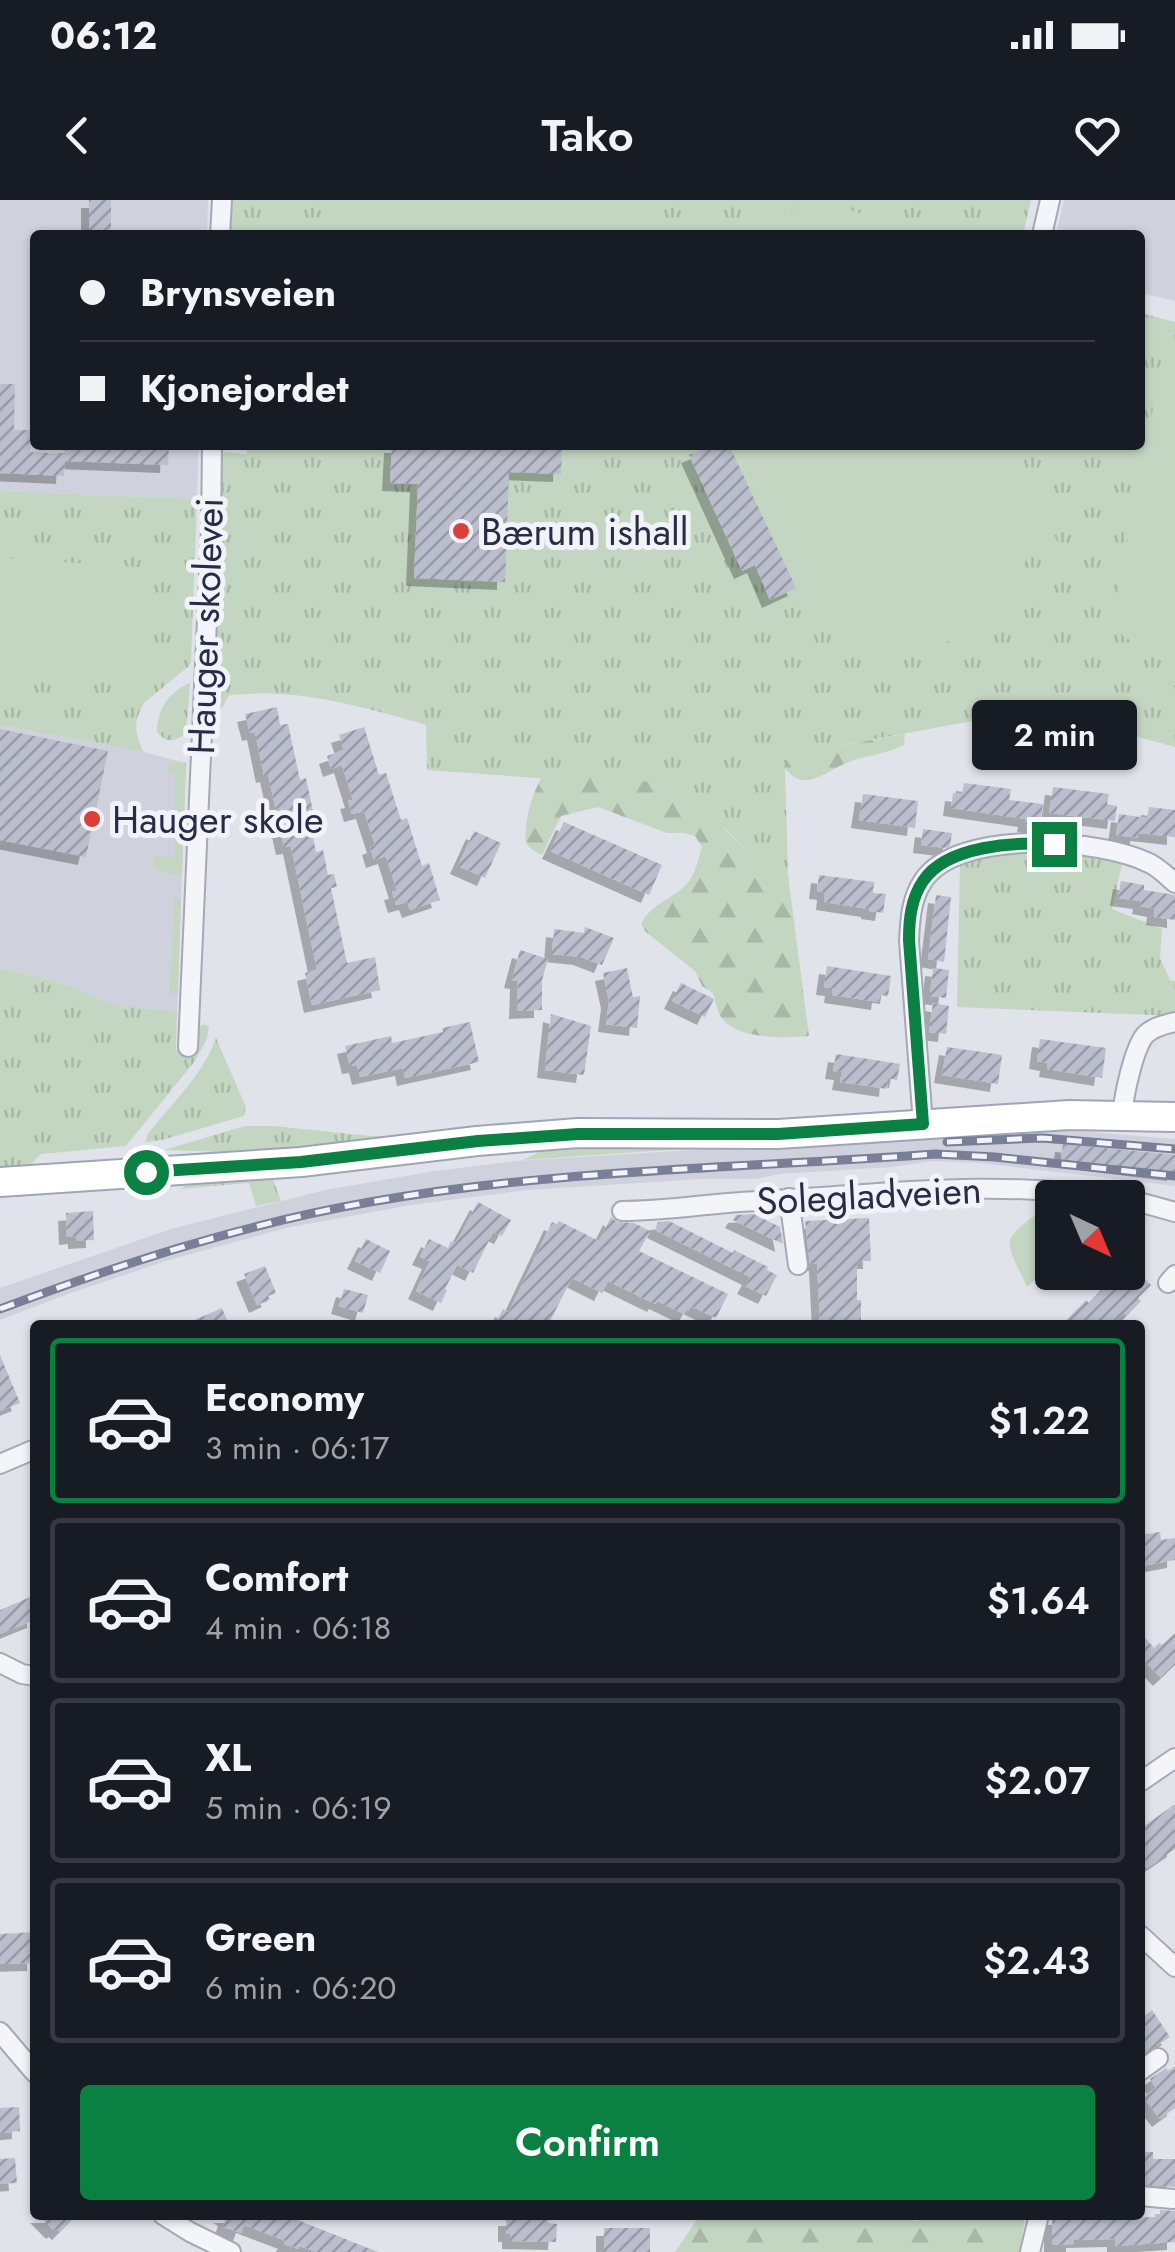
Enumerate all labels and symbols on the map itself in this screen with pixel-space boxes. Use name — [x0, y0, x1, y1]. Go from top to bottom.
street label: Hauger skolevei — [173, 497, 237, 755]
place label: Bærum ishall — [481, 504, 688, 559]
marker: Bærum ishall — [450, 520, 472, 542]
callout: 2 min — [972, 699, 1136, 769]
place label: Hauger skole — [112, 792, 324, 847]
marker: Hauger skole — [81, 808, 103, 830]
route end — [1032, 822, 1077, 867]
route start — [124, 1150, 169, 1195]
street label: Solegladveien — [755, 1162, 983, 1228]
north arrow — [1035, 1180, 1145, 1290]

